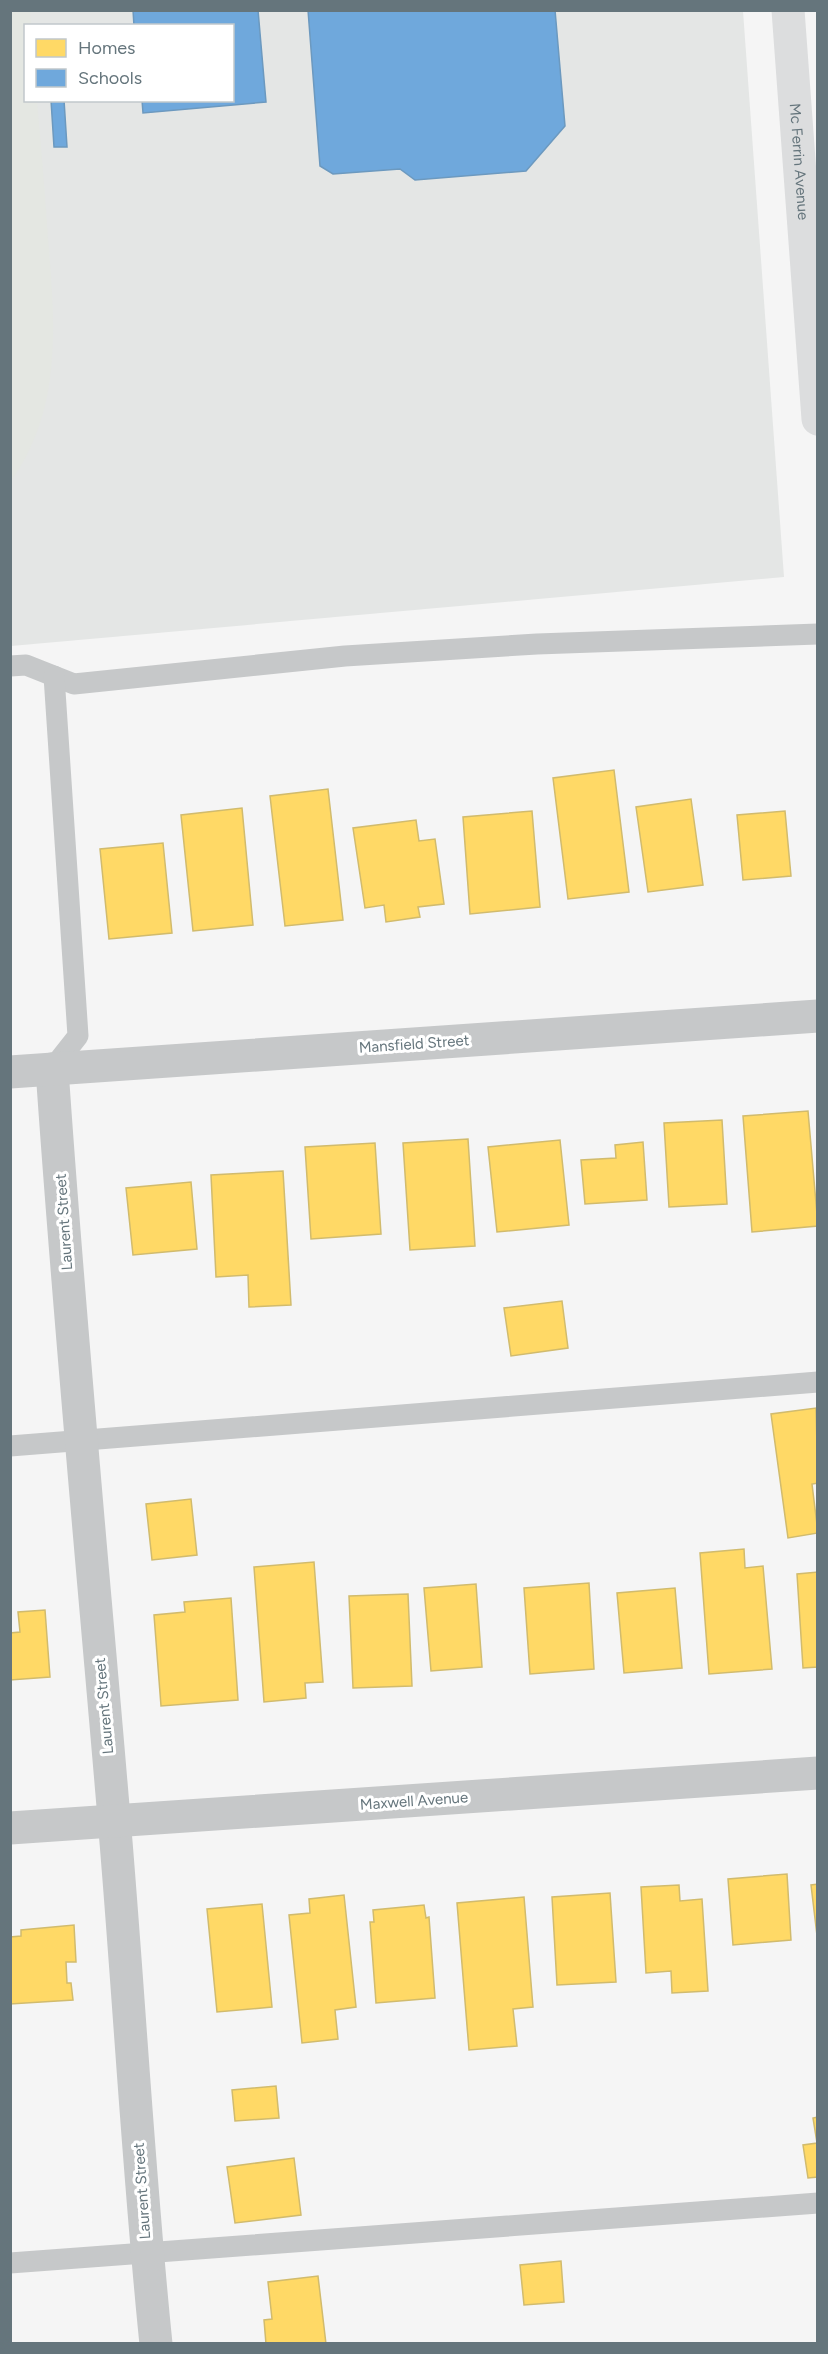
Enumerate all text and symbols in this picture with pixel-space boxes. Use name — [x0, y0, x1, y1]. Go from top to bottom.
legend — [24, 24, 234, 102]
text: Homes — [78, 37, 136, 59]
text: Schools — [78, 67, 142, 89]
street label: Mc Ferrin Avenue — [786, 102, 812, 221]
street label: Mansfield Street — [358, 1031, 470, 1057]
street label: Laurent Street — [52, 1173, 76, 1271]
street label: Laurent Street — [91, 1657, 117, 1755]
street label: Maxwell Avenue — [359, 1788, 469, 1814]
street label: Laurent Street — [130, 2142, 154, 2240]

